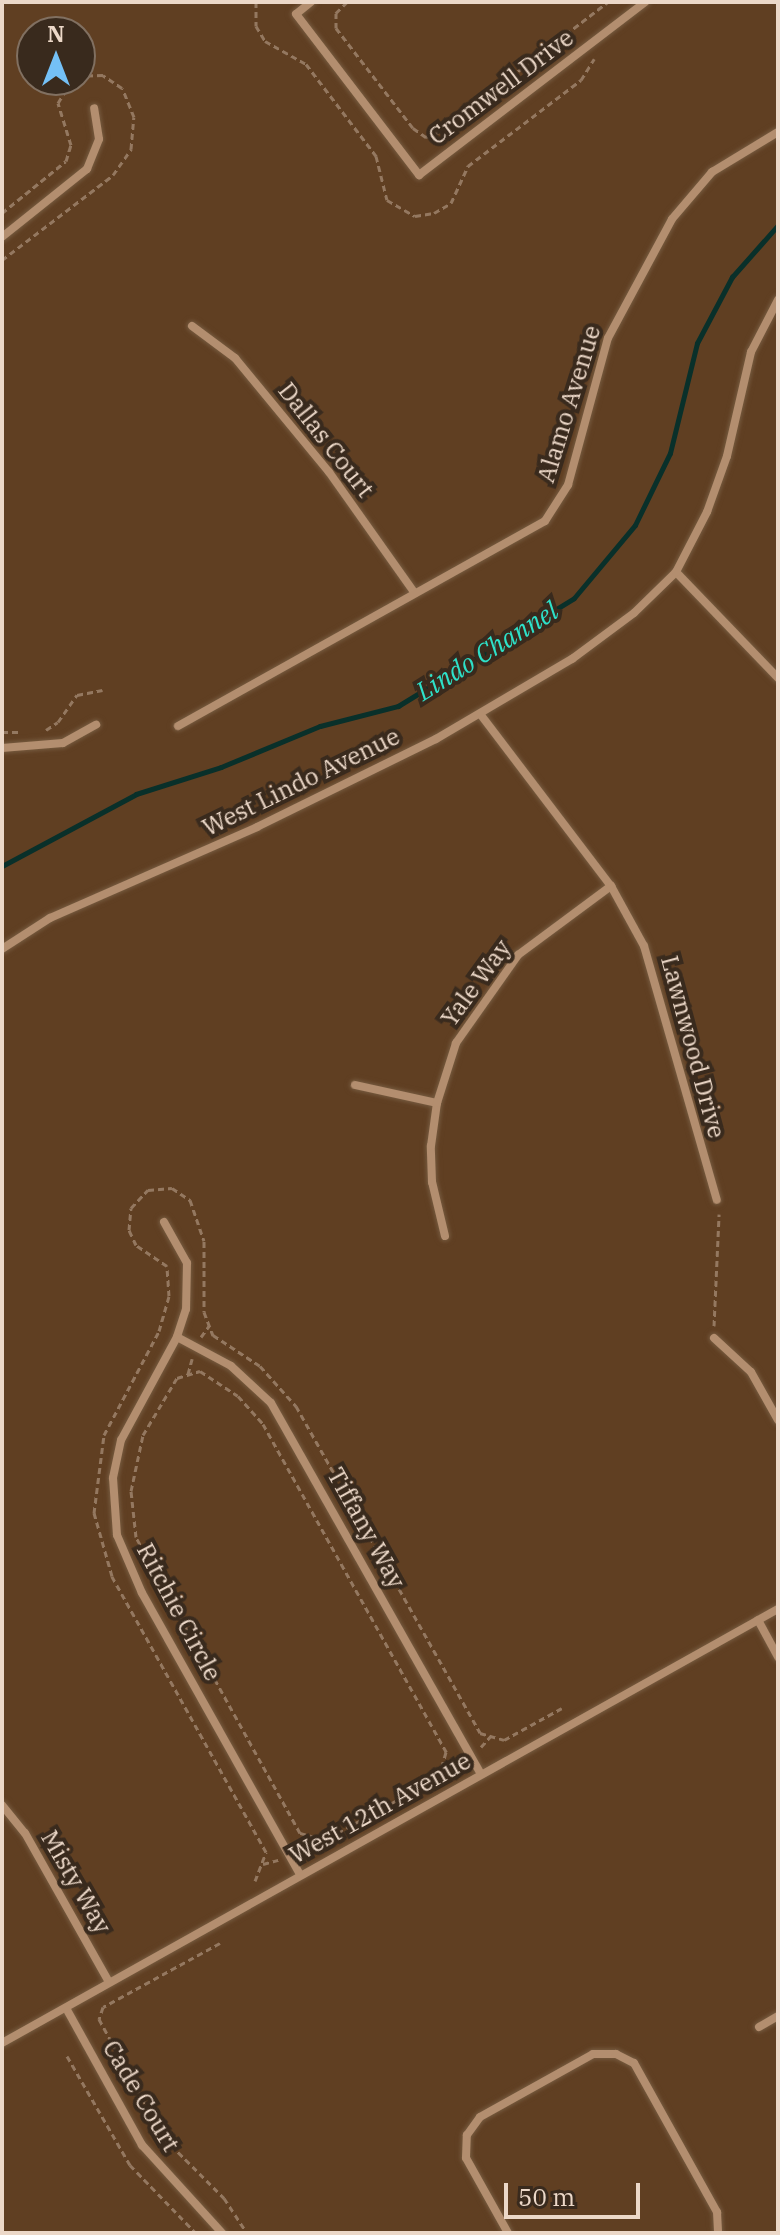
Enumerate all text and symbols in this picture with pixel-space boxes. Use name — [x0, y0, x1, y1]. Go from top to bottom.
north arrow — [16, 16, 96, 96]
text: N — [47, 19, 65, 48]
street label: Cromwell Drive — [423, 23, 579, 151]
street label: Alamo Avenue — [531, 322, 607, 486]
street label: Dallas Court — [272, 377, 380, 503]
water label: Lindo Channel — [410, 595, 564, 707]
street label: West Lindo Avenue — [198, 722, 404, 842]
street label: Yale Way — [435, 934, 517, 1032]
street label: Lawnwood Drive — [655, 953, 731, 1141]
street label: Tiffany Way — [321, 1463, 411, 1593]
street label: Ritchie Circle — [131, 1538, 227, 1686]
street label: West 12th Avenue — [284, 1746, 476, 1870]
street label: Misty Way — [35, 1825, 117, 1939]
street label: Cade Court — [97, 2035, 185, 2157]
scale bar — [508, 2167, 644, 2217]
text: 50 m — [518, 2181, 575, 2213]

